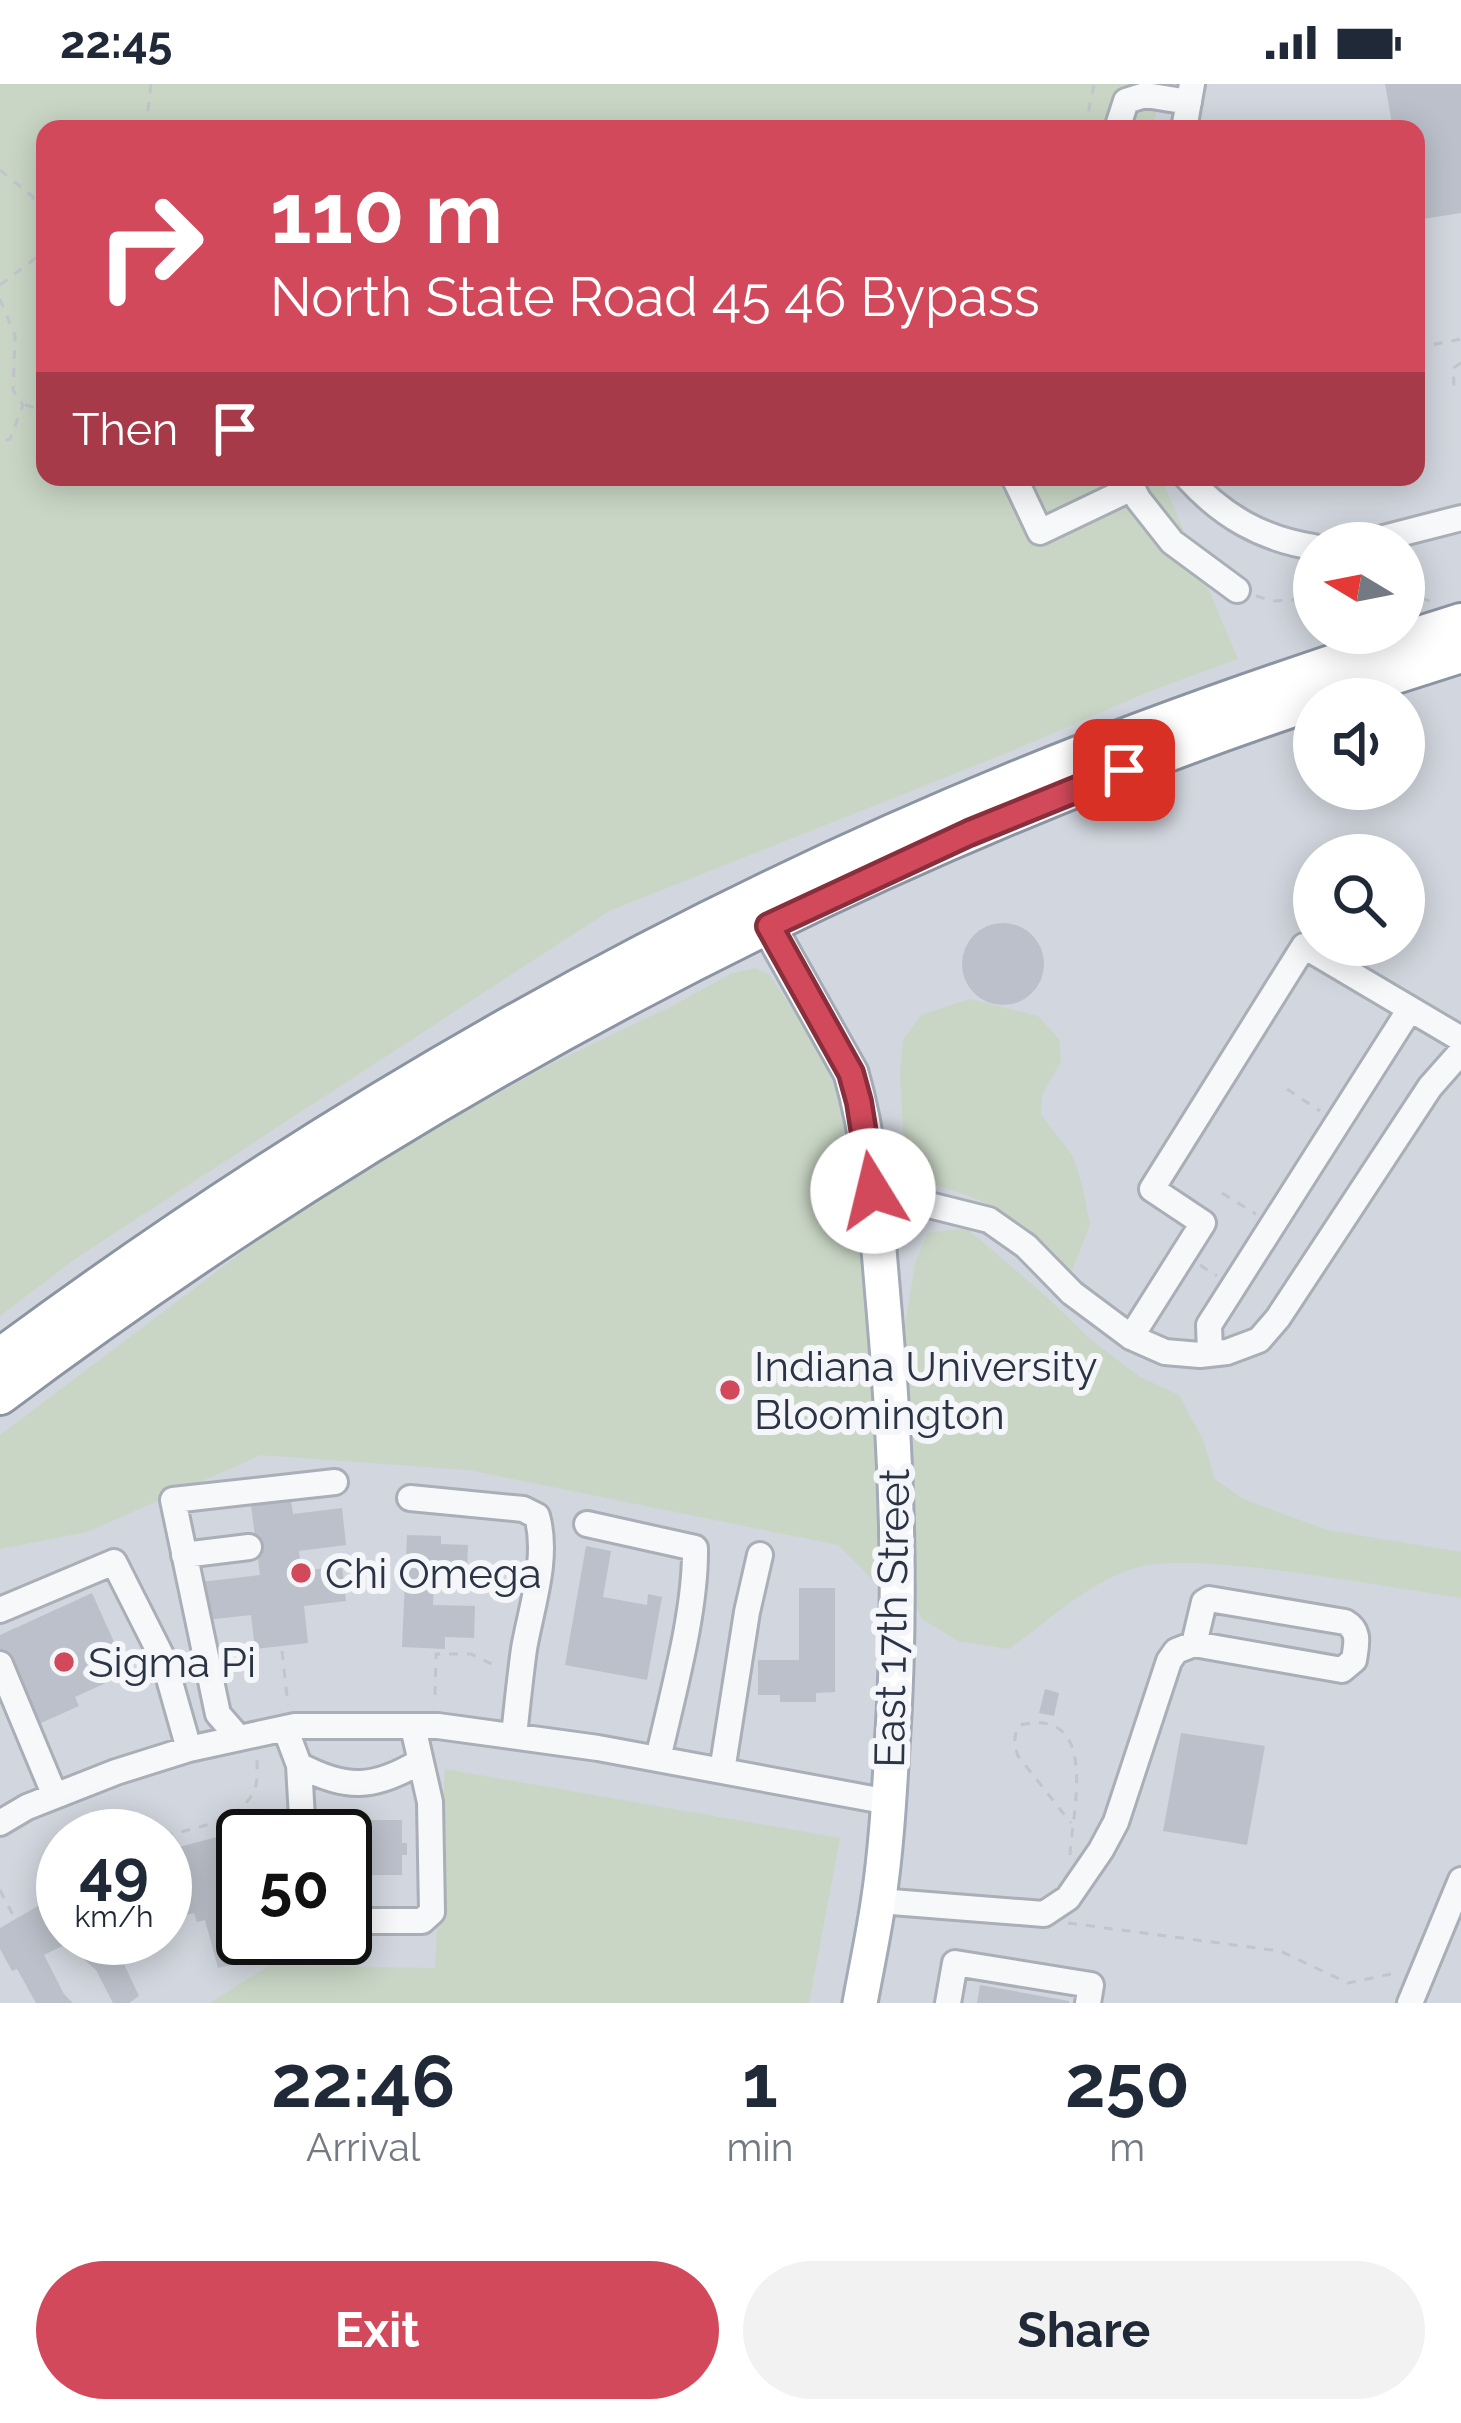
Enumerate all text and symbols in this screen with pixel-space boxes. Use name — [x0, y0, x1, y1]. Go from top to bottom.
text: 22:45 — [60, 16, 173, 69]
text: 110 m — [270, 164, 503, 263]
icon: right — [72, 168, 228, 324]
text: North State Road 45 46 Bypass — [270, 265, 1040, 329]
icon: arrive — [202, 396, 268, 462]
text: Then — [72, 403, 178, 456]
north arrow — [1293, 522, 1425, 654]
map controls — [1293, 522, 1425, 966]
button: sound — [1293, 678, 1425, 810]
pin — [1073, 719, 1175, 821]
icon: arrive — [1091, 737, 1157, 803]
button: search — [1293, 834, 1425, 966]
position arrow — [810, 1128, 936, 1254]
place label: Indiana University Bloomington — [754, 1342, 1098, 1439]
marker: Indiana University Bloomington — [717, 1377, 743, 1403]
street label: East 17th Street — [865, 1468, 919, 1768]
place label: Chi Omega — [325, 1549, 542, 1598]
marker: Chi Omega — [288, 1560, 314, 1586]
place label: Sigma Pi — [88, 1638, 256, 1687]
marker: Sigma Pi — [51, 1649, 77, 1675]
speed limit sign: 50 — [216, 1809, 372, 1965]
text: 49 — [79, 1837, 149, 1907]
text: km/h — [74, 1899, 154, 1934]
text: 22:46 — [271, 2039, 455, 2124]
text: 1 — [742, 2039, 778, 2124]
text: 250 — [1065, 2039, 1190, 2124]
text: Arrival — [306, 2124, 420, 2170]
text: min — [726, 2124, 794, 2170]
text: m — [1109, 2124, 1145, 2170]
button: Exit — [36, 2261, 719, 2399]
button: Share — [743, 2261, 1425, 2399]

